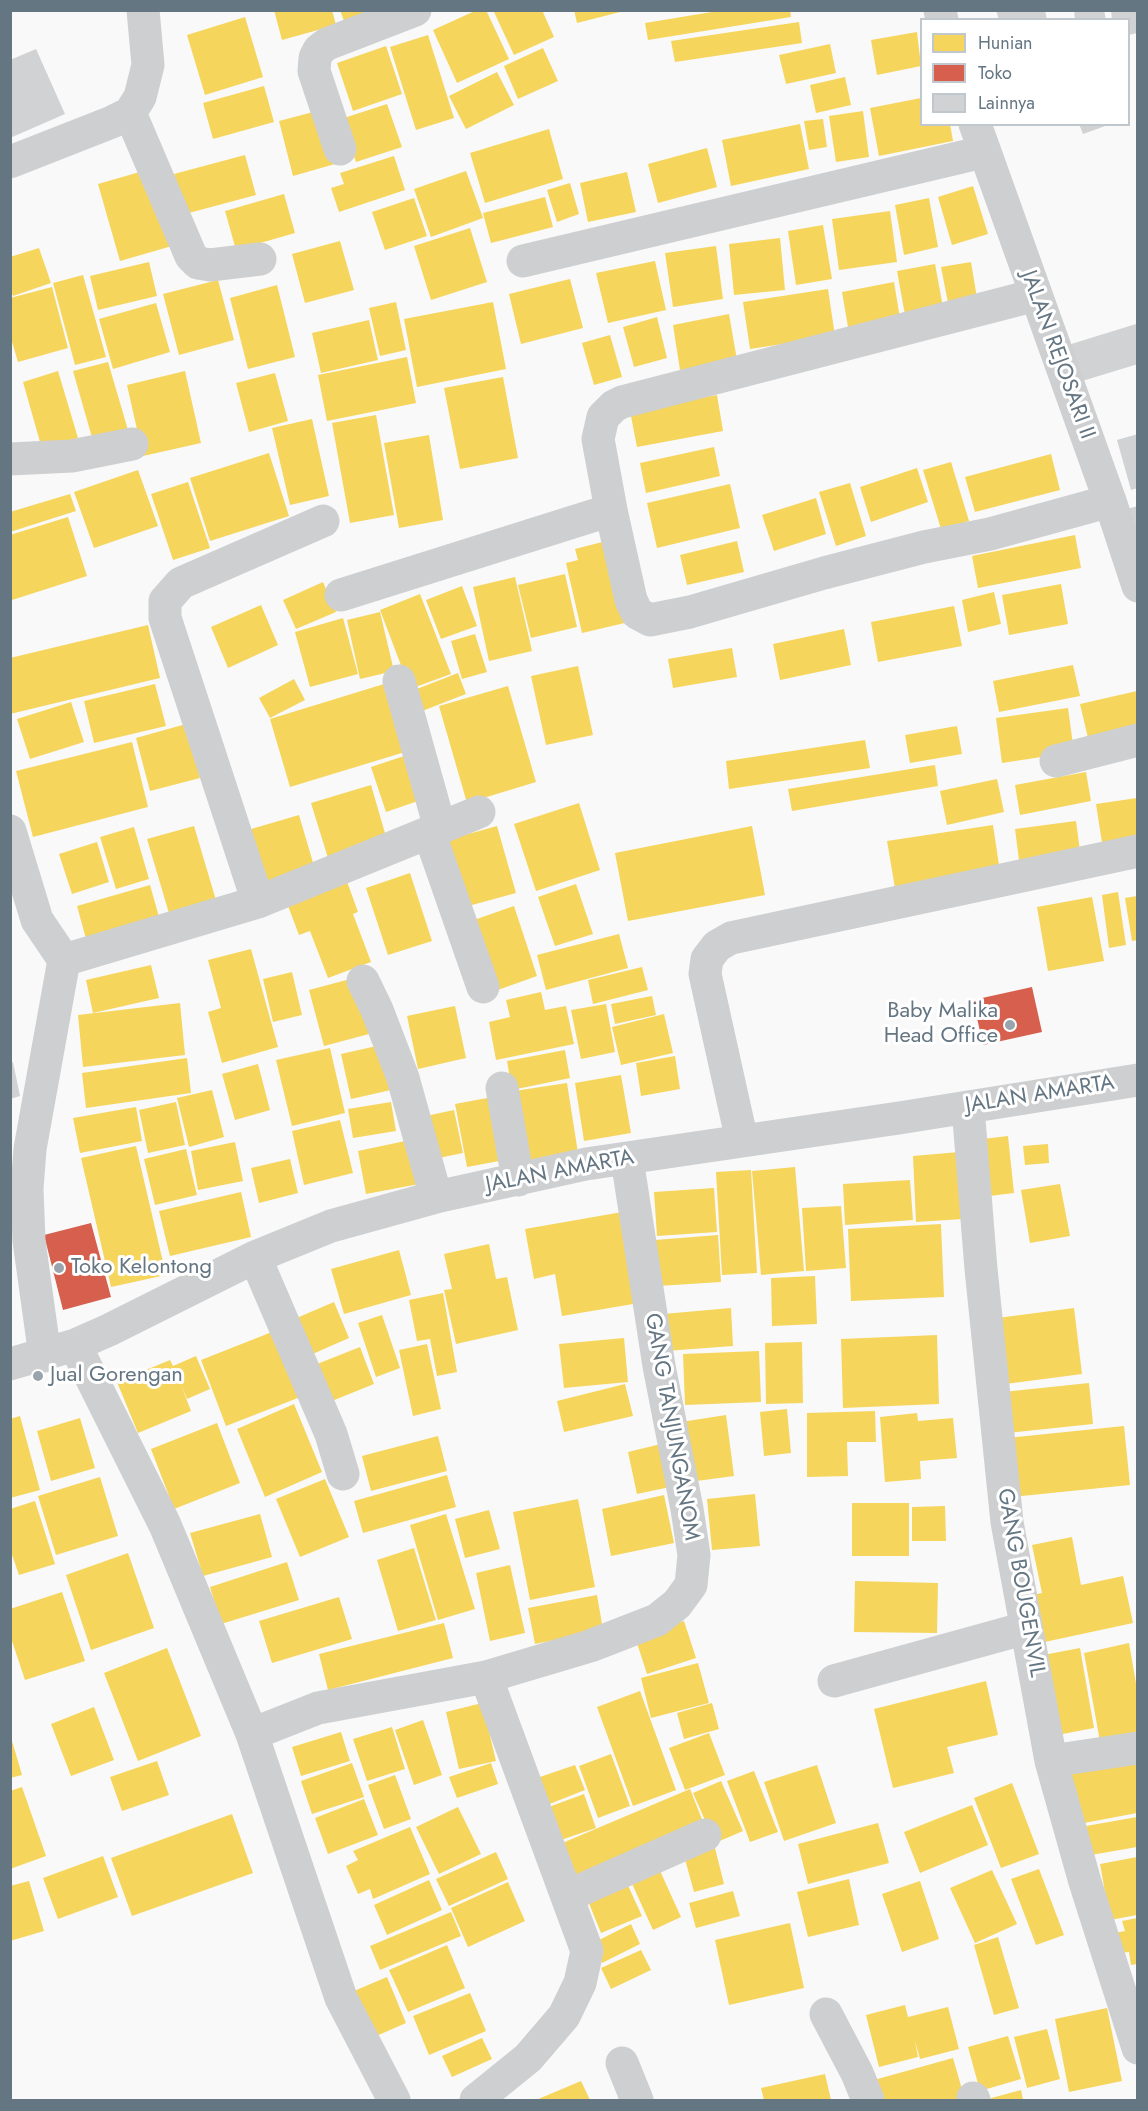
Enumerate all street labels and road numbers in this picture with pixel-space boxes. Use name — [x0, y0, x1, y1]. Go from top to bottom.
street label: JALAN REJOSARI II — [1014, 267, 1100, 443]
street label: JALAN AMARTA — [964, 1070, 1116, 1120]
street label: JALAN AMARTA — [484, 1145, 636, 1199]
street label: GANG TANJUNGANOM — [638, 1311, 704, 1543]
street label: GANG BOUGENVIL — [990, 1487, 1050, 1679]

